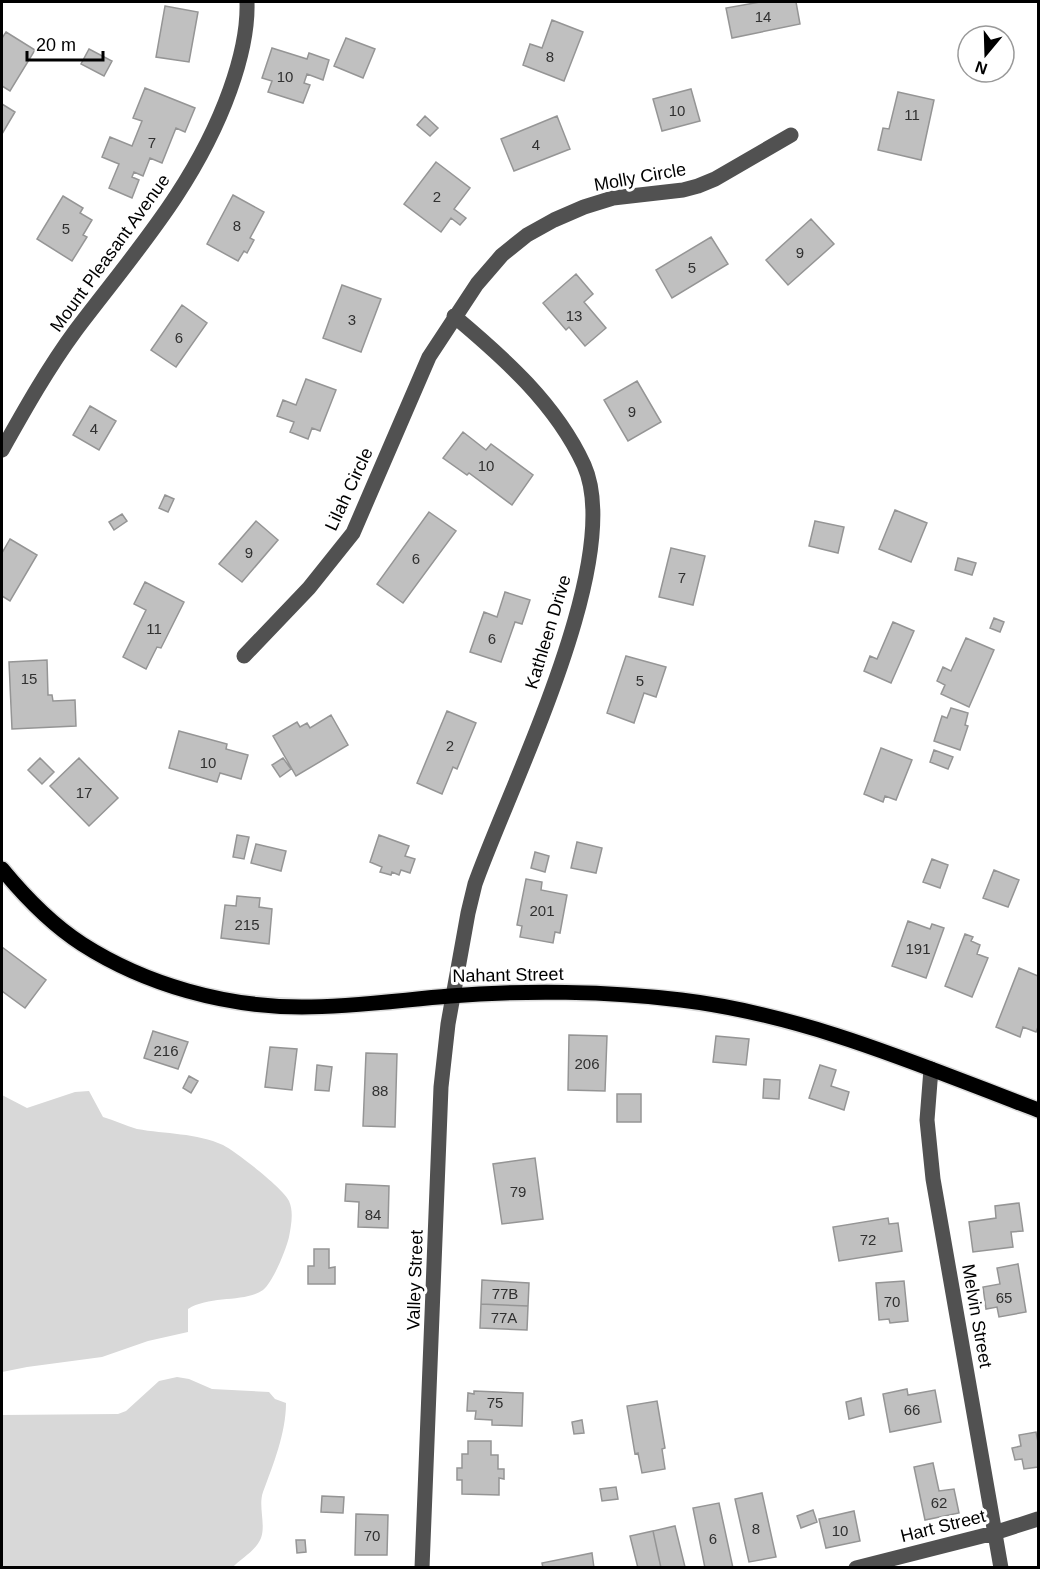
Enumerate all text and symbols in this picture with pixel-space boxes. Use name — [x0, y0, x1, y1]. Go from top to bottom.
house number: 14 — [755, 8, 771, 25]
scale bar — [27, 24, 104, 62]
north arrow — [956, 24, 1016, 84]
text: 20 m — [36, 35, 76, 55]
house number: 8 — [546, 48, 554, 65]
text: N — [973, 58, 990, 78]
house number: 10 — [277, 68, 293, 85]
house number: 10 — [669, 102, 685, 119]
house number: 11 — [904, 106, 920, 123]
house number: 7 — [148, 134, 156, 151]
house number: 4 — [532, 136, 540, 153]
street label: Molly Circle — [592, 159, 688, 195]
street label: Mount Pleasant Avenue — [46, 170, 174, 336]
house number: 2 — [433, 188, 441, 205]
house number: 8 — [233, 217, 241, 234]
house number: 5 — [62, 220, 70, 237]
house number: 9 — [796, 244, 804, 261]
house number: 5 — [688, 259, 696, 276]
house number: 13 — [566, 307, 582, 324]
house number: 3 — [348, 311, 356, 328]
house number: 6 — [175, 329, 183, 346]
house number: 9 — [628, 403, 636, 420]
house number: 4 — [90, 420, 98, 437]
street label: Lilah Circle — [321, 444, 377, 534]
house number: 10 — [478, 457, 494, 474]
house number: 9 — [245, 544, 253, 561]
house number: 6 — [412, 550, 420, 567]
house number: 7 — [678, 569, 686, 586]
street label: Kathleen Drive — [521, 573, 575, 691]
house number: 11 — [146, 620, 162, 637]
house number: 6 — [488, 630, 496, 647]
house number: 15 — [21, 670, 37, 687]
house number: 5 — [636, 672, 644, 689]
house number: 2 — [446, 737, 454, 754]
house number: 10 — [200, 754, 216, 771]
house number: 17 — [76, 784, 92, 801]
house number: 201 — [529, 902, 555, 919]
house number: 215 — [234, 916, 260, 933]
house number: 191 — [905, 940, 931, 957]
street label: Nahant Street — [452, 964, 564, 986]
house number: 216 — [153, 1042, 179, 1059]
house number: 206 — [574, 1055, 600, 1072]
house number: 88 — [372, 1082, 388, 1099]
house number: 79 — [510, 1183, 526, 1200]
house number: 84 — [365, 1206, 381, 1223]
street label: Valley Street — [403, 1229, 427, 1331]
house number: 72 — [860, 1231, 876, 1248]
street label: Melvin Street — [958, 1263, 996, 1369]
house number: 77B — [492, 1285, 518, 1302]
house number: 65 — [996, 1289, 1012, 1306]
house number: 70 — [884, 1293, 900, 1310]
house number: 77A — [491, 1309, 517, 1326]
house number: 75 — [487, 1394, 503, 1411]
house number: 66 — [904, 1401, 920, 1418]
house number: 62 — [931, 1494, 947, 1511]
street label: Hart Street — [898, 1506, 988, 1546]
house number: 8 — [752, 1520, 760, 1537]
house number: 10 — [832, 1522, 848, 1539]
house number: 70 — [364, 1527, 380, 1544]
house number: 6 — [709, 1530, 717, 1547]

